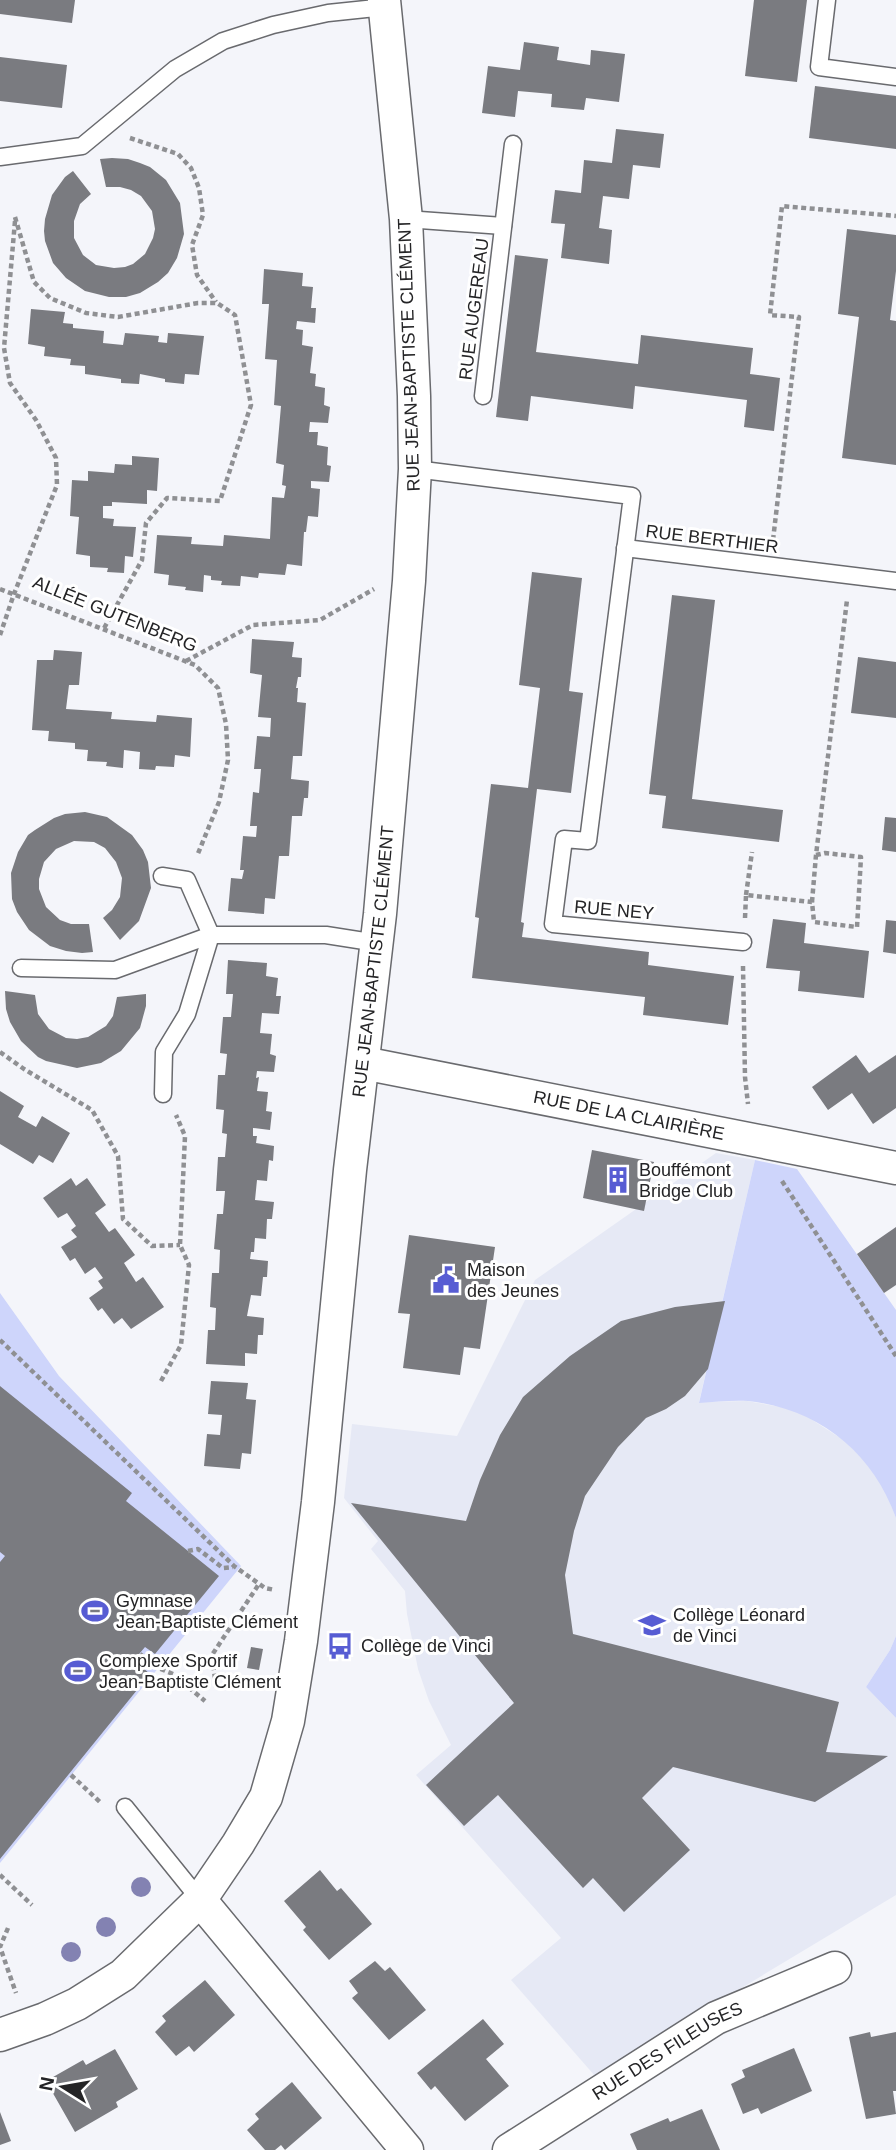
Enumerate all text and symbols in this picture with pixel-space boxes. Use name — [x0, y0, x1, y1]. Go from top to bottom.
street label: RUE JEAN-BAPTISTE CLÉMENT — [394, 218, 424, 492]
street label: RUE AUGEREAU — [455, 237, 493, 381]
street label: RUE BERTHIER — [644, 521, 780, 557]
street label: ALLÉE GUTENBERG — [30, 572, 200, 656]
street label: RUE JEAN-BAPTISTE CLÉMENT — [349, 825, 398, 1098]
street label: RUE NEY — [573, 897, 655, 923]
street label: RUE DE LA CLAIRIÈRE — [532, 1087, 726, 1144]
place label: Bouffémont Bridge Club — [639, 1160, 733, 1201]
building icon: Bouffémont Bridge Club — [603, 1165, 633, 1195]
place label: Maison des Jeunes — [467, 1260, 559, 1301]
public building icon: Maison des Jeunes — [431, 1265, 461, 1295]
place label: Gymnase Jean-Baptiste Clément — [116, 1591, 298, 1632]
sports icon: Gymnase Jean-Baptiste Clément — [80, 1596, 110, 1626]
place label: Collège Léonard de Vinci — [673, 1605, 805, 1646]
school or university icon: Collège Léonard de Vinci — [637, 1610, 667, 1640]
bus stop icon: Collège de Vinci — [325, 1631, 355, 1661]
place label: Collège de Vinci — [361, 1636, 491, 1656]
place label: Complexe Sportif Jean-Baptiste Clément — [99, 1651, 281, 1692]
sports icon: Complexe Sportif Jean-Baptiste Clément — [63, 1656, 93, 1686]
street label: RUE DES FILEUSES — [589, 1998, 745, 2104]
north arrow — [28, 2052, 98, 2122]
text: N — [35, 2075, 58, 2093]

